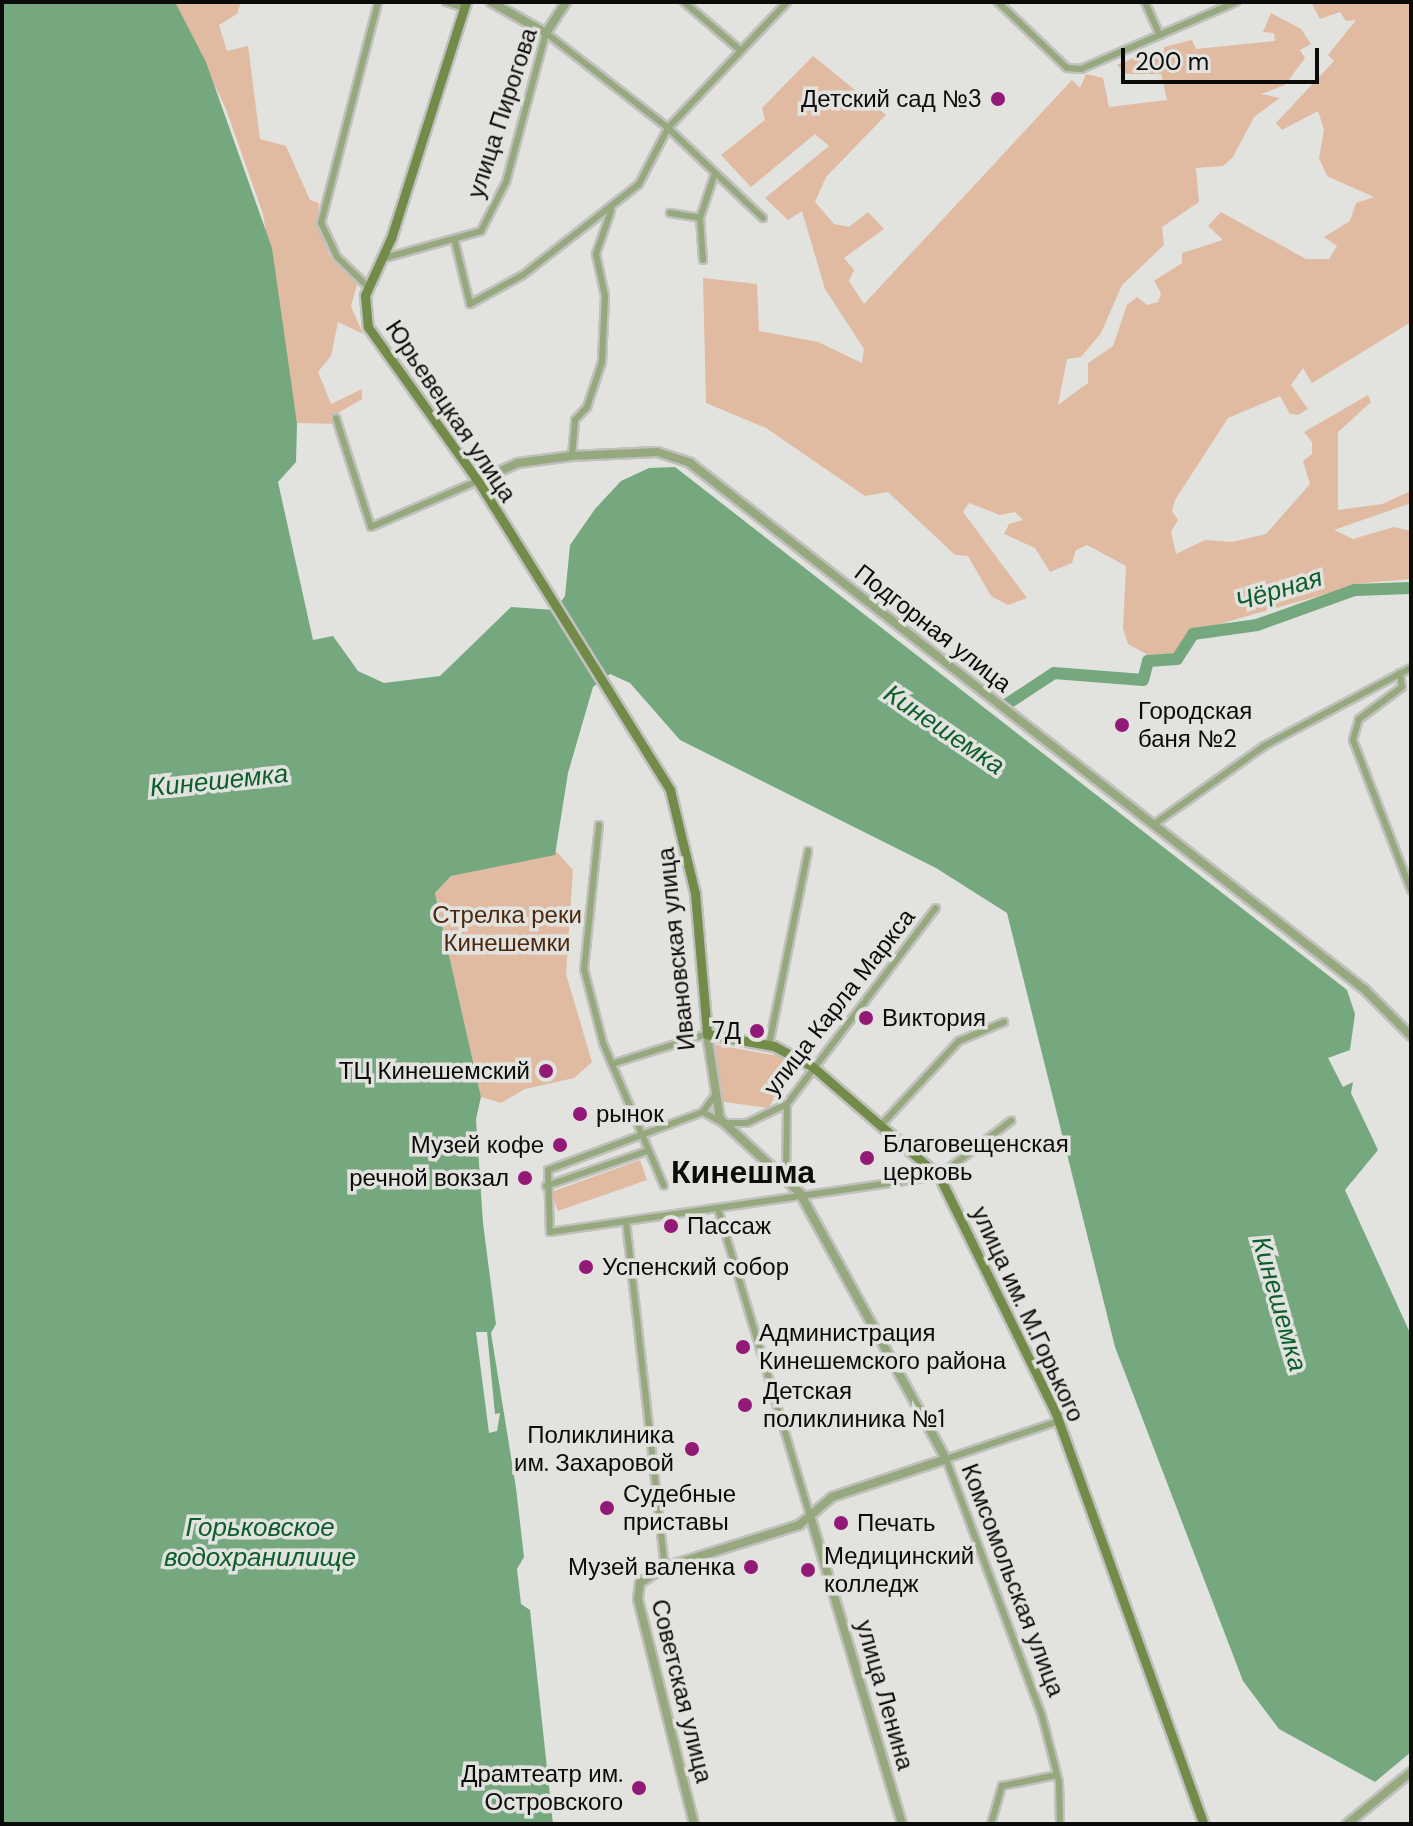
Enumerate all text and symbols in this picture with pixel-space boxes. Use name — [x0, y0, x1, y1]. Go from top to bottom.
street label: улица Пирогова — [461, 24, 543, 202]
scale bar — [1125, 32, 1323, 82]
text: 200 m — [1135, 46, 1209, 77]
place label: Детский сад №3 — [801, 85, 982, 113]
marker: Детский сад №3 — [989, 90, 1007, 108]
street label: Юрьевецкая улица — [380, 315, 522, 507]
street label: Подгорная улица — [849, 558, 1017, 698]
water label: Чёрная — [1232, 562, 1326, 618]
water label: Кинешемка — [878, 678, 1010, 782]
place label: Городская баня №2 — [1138, 697, 1252, 753]
marker: Городская баня №2 — [1113, 716, 1131, 734]
water label: Кинешемка — [148, 758, 290, 804]
street label: Ивановская улица — [651, 846, 701, 1052]
park label: Стрелка реки Кинешемки — [432, 901, 582, 957]
street label: улица Карла Маркса — [757, 903, 921, 1101]
place label: Виктория — [882, 1004, 986, 1032]
marker: Виктория — [857, 1009, 875, 1027]
place label: 7Д — [712, 1017, 741, 1045]
marker: 7Д — [748, 1022, 766, 1040]
place label: ТЦ Кинешемский — [339, 1057, 530, 1085]
marker: ТЦ Кинешемский — [537, 1062, 555, 1080]
place label: рынок — [596, 1100, 664, 1128]
marker: рынок — [571, 1105, 589, 1123]
place label: Благовещенская церковь — [883, 1130, 1069, 1186]
place label: Музей кофе — [411, 1131, 544, 1159]
marker: Музей кофе — [551, 1136, 569, 1154]
marker: Благовещенская церковь — [858, 1149, 876, 1167]
district label: Кинешма — [671, 1153, 815, 1191]
place label: речной вокзал — [349, 1164, 509, 1192]
marker: речной вокзал — [516, 1169, 534, 1187]
street label: улица им. М.Горького — [965, 1202, 1091, 1426]
place label: Пассаж — [687, 1212, 771, 1240]
marker: Пассаж — [662, 1217, 680, 1235]
water label: Кинешемка — [1245, 1233, 1313, 1375]
place label: Успенский собор — [602, 1253, 789, 1281]
marker: Успенский собор — [577, 1258, 595, 1276]
place label: Администрация Кинешемского района — [759, 1319, 1006, 1375]
marker: Администрация Кинешемского района — [734, 1338, 752, 1356]
place label: Детская поликлиника №1 — [763, 1377, 945, 1433]
marker: Детская поликлиника №1 — [734, 1394, 756, 1416]
place label: Поликлиника им. Захаровой — [514, 1421, 674, 1477]
marker: Поликлиника им. Захаровой — [681, 1438, 703, 1460]
street label: Комсомольская улица — [955, 1460, 1071, 1700]
place label: Судебные приставы — [623, 1480, 736, 1536]
marker: Судебные приставы — [598, 1499, 616, 1517]
place label: Печать — [857, 1509, 936, 1537]
water label: Горьковское водохранилище — [164, 1512, 356, 1574]
marker: Печать — [832, 1514, 850, 1532]
place label: Медицинский колледж — [824, 1542, 974, 1598]
place label: Музей валенка — [568, 1553, 735, 1581]
marker: Музей валенка — [742, 1558, 760, 1576]
marker: Медицинский колледж — [799, 1561, 817, 1579]
street label: Советская улица — [645, 1596, 719, 1786]
street label: улица Ленина — [850, 1617, 920, 1773]
place label: Драмтеатр им. Островского — [461, 1760, 623, 1816]
marker: Драмтеатр им. Островского — [630, 1779, 648, 1797]

